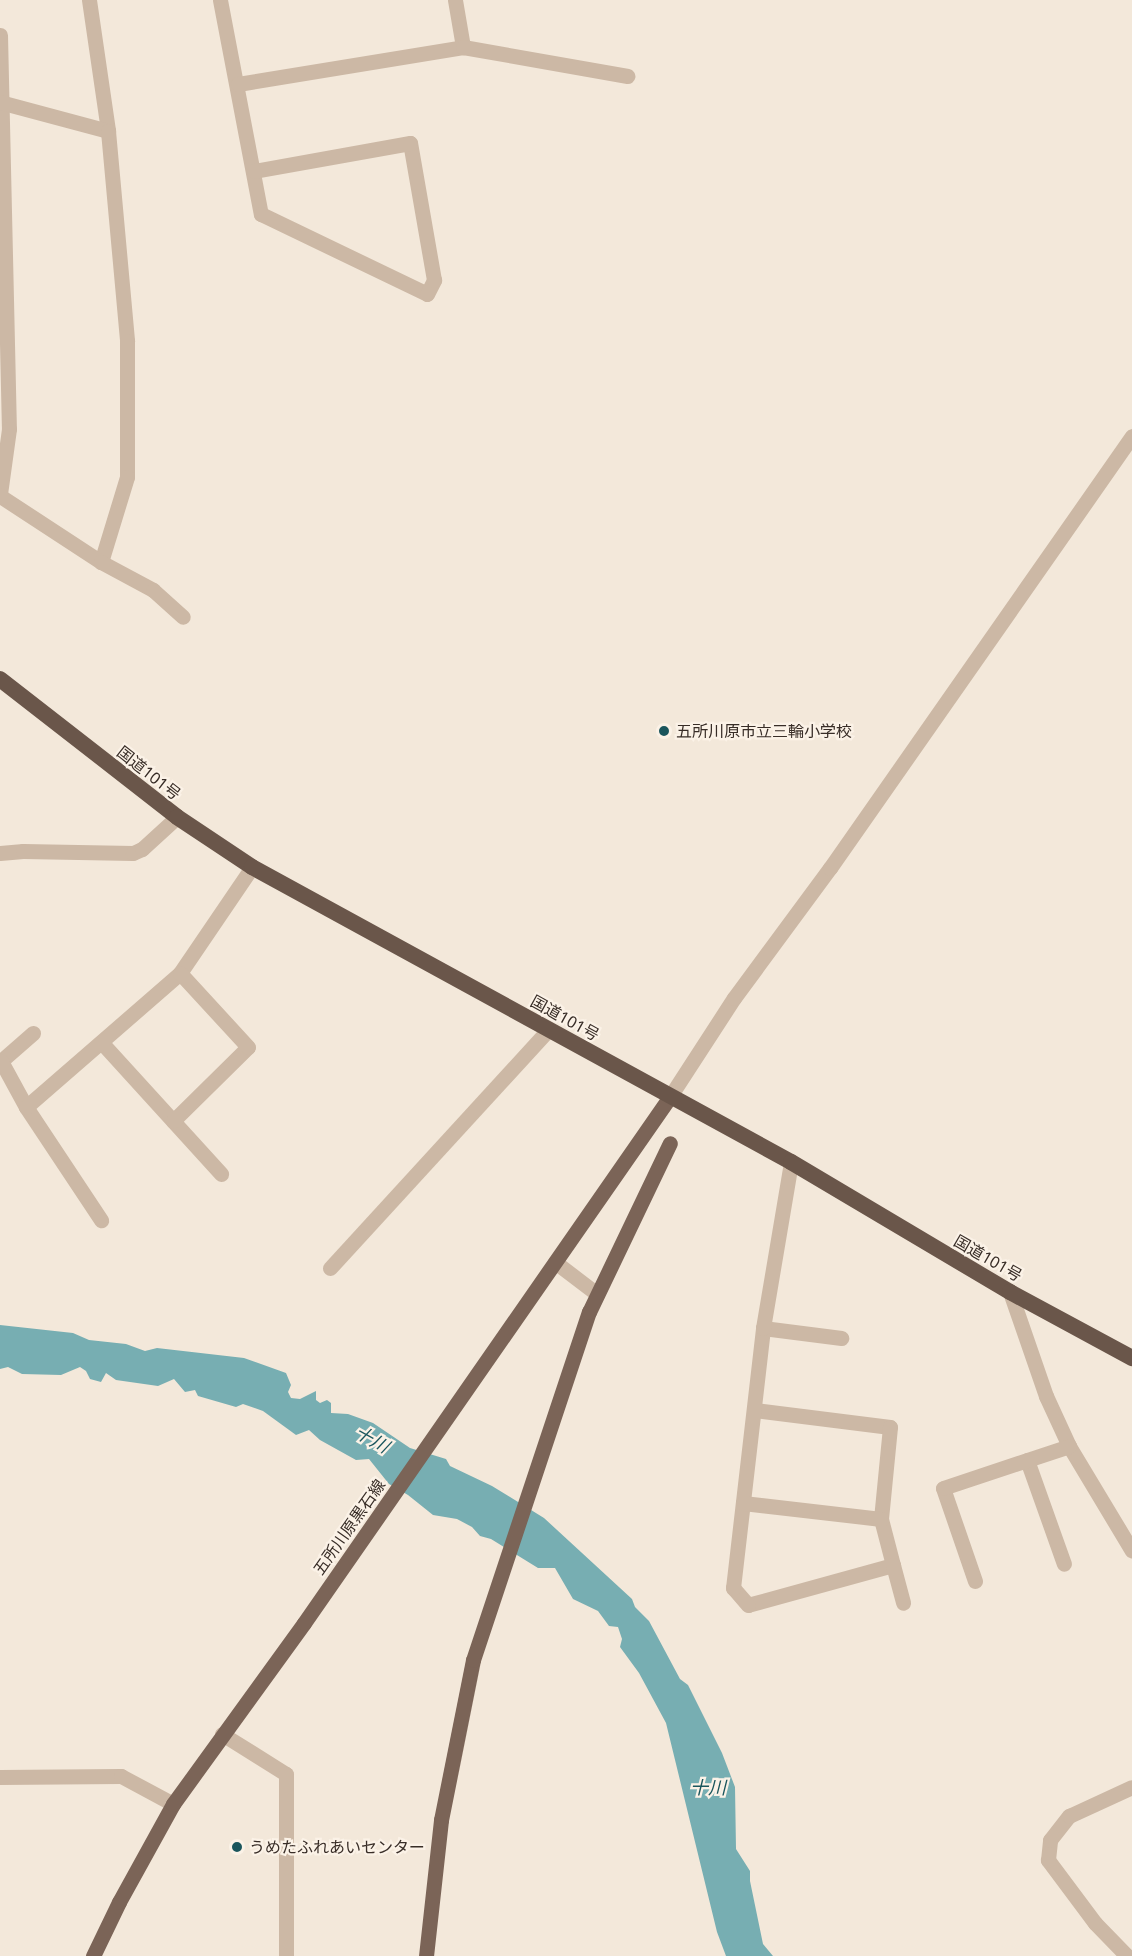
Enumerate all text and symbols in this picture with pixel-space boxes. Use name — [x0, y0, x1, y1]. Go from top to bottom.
place label: 五所川原市立三輪小学校 — [676, 721, 852, 741]
marker: 五所川原市立三輪小学校 — [657, 724, 671, 738]
street label: 国道101号 — [113, 742, 185, 804]
street label: 国道101号 — [527, 991, 603, 1045]
street label: 国道101号 — [951, 1231, 1025, 1285]
water label: 十川 — [351, 1421, 393, 1457]
street label: 五所川原黒石線 — [309, 1476, 389, 1578]
water label: 十川 — [690, 1776, 726, 1798]
place label: うめたふれあいセンター — [249, 1837, 425, 1857]
marker: うめたふれあいセンター — [230, 1840, 244, 1854]

